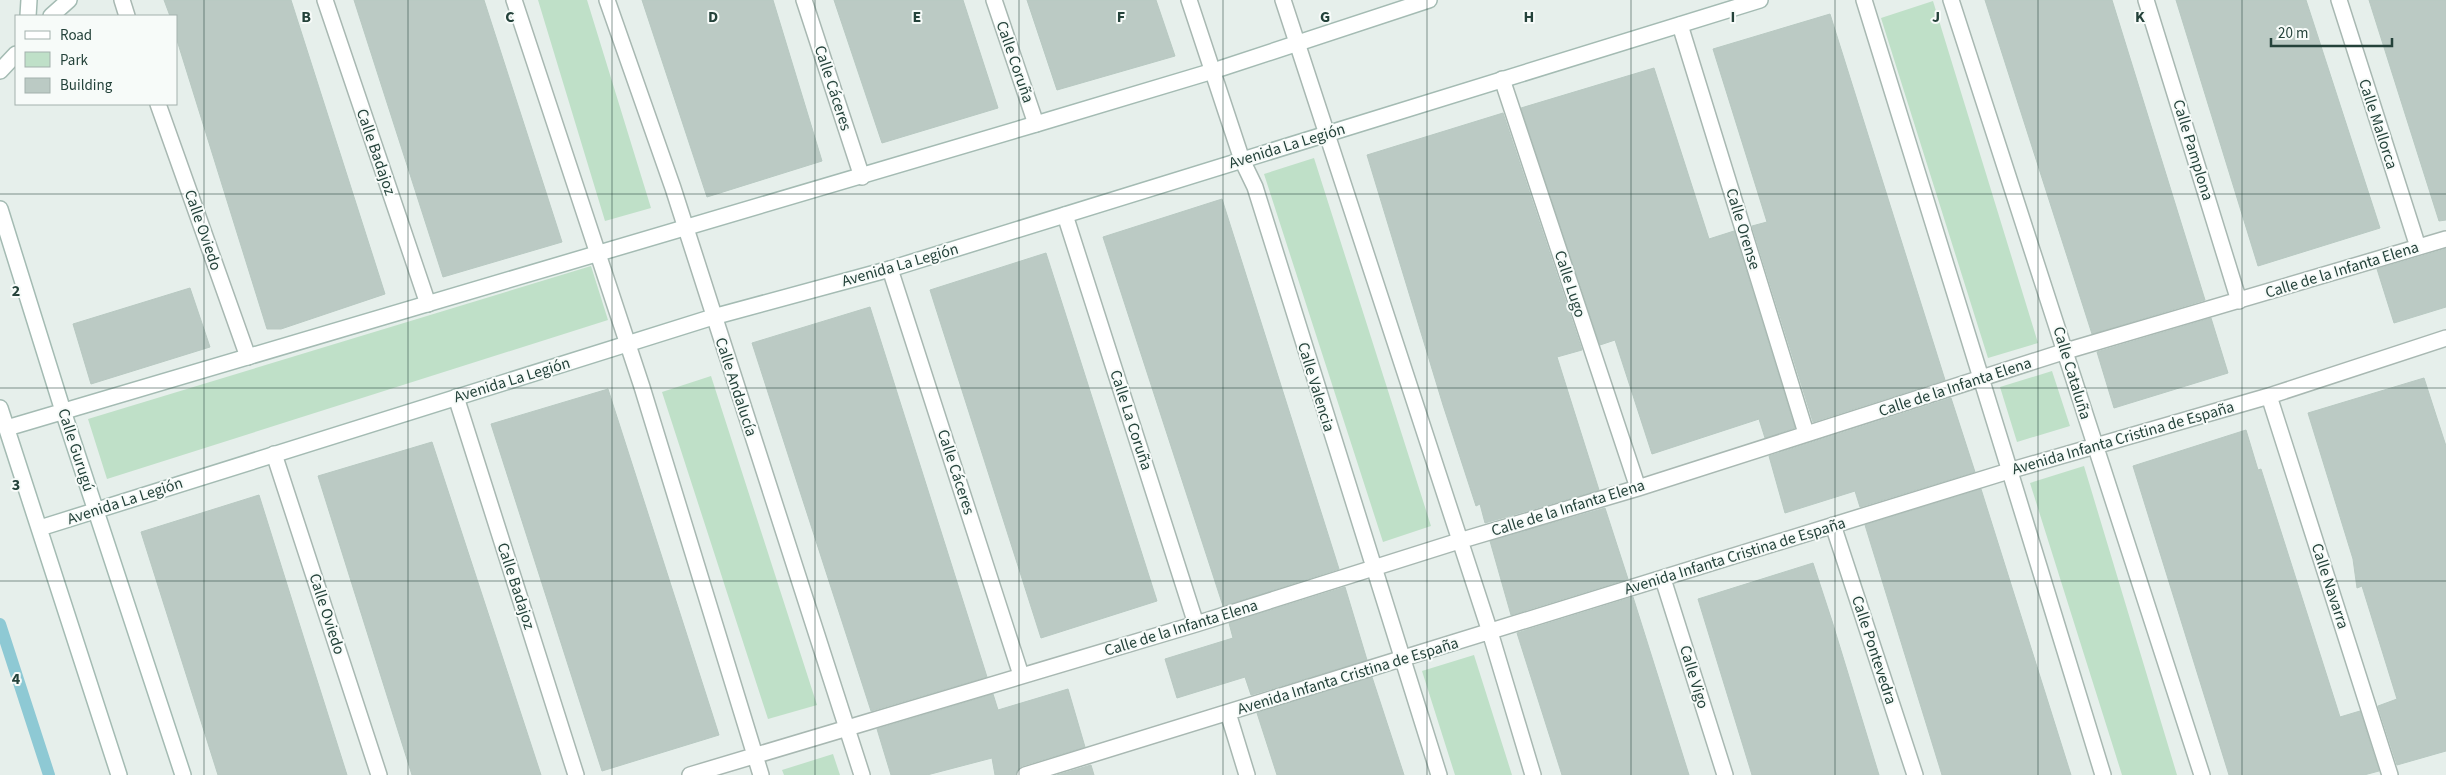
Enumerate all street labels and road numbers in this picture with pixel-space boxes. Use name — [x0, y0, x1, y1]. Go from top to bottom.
street label: Calle Coruña — [991, 18, 1039, 106]
street label: Calle Cáceres — [809, 42, 857, 134]
street label: Calle Mallorca — [2353, 76, 2403, 172]
street label: Calle Pamplona — [2167, 97, 2219, 203]
street label: Calle Badajoz — [351, 106, 401, 198]
street label: Avenida La Legión — [1226, 118, 1348, 174]
street label: Calle Orense — [1720, 186, 1766, 272]
street label: Calle Oviedo — [179, 187, 227, 273]
street label: Calle de la Infanta Elena — [2262, 236, 2422, 304]
street label: Avenida La Legión — [839, 238, 961, 292]
street label: Calle Lugo — [1549, 248, 1591, 320]
street label: Calle Cataluña — [2047, 324, 2097, 422]
street label: Calle Andalucía — [710, 335, 762, 439]
street label: Calle Valencia — [1292, 340, 1340, 434]
street label: Avenida La Legión — [451, 352, 573, 408]
street label: Calle de la Infanta Elena — [1876, 352, 2034, 422]
street label: Calle La Coruña — [1104, 367, 1158, 473]
street label: Avenida Infanta Cristina de España — [2009, 396, 2237, 480]
street label: Calle Gurugú — [52, 406, 100, 494]
street label: Calle Cáceres — [932, 426, 980, 518]
street label: Avenida La Legión — [64, 472, 186, 530]
street label: Calle de la Infanta Elena — [1488, 474, 1648, 542]
street label: Avenida Infanta Cristina de España — [1622, 512, 1848, 600]
street label: Calle Badajoz — [492, 540, 540, 632]
street label: Calle Navarra — [2306, 540, 2354, 632]
street label: Calle Oviedo — [304, 571, 350, 657]
street label: Calle Pontevedra — [1846, 593, 1902, 707]
street label: Calle de la Infanta Elena — [1101, 594, 1261, 662]
street label: Avenida Infanta Cristina de España — [1235, 632, 1461, 720]
street label: Calle Vigo — [1674, 643, 1714, 711]

